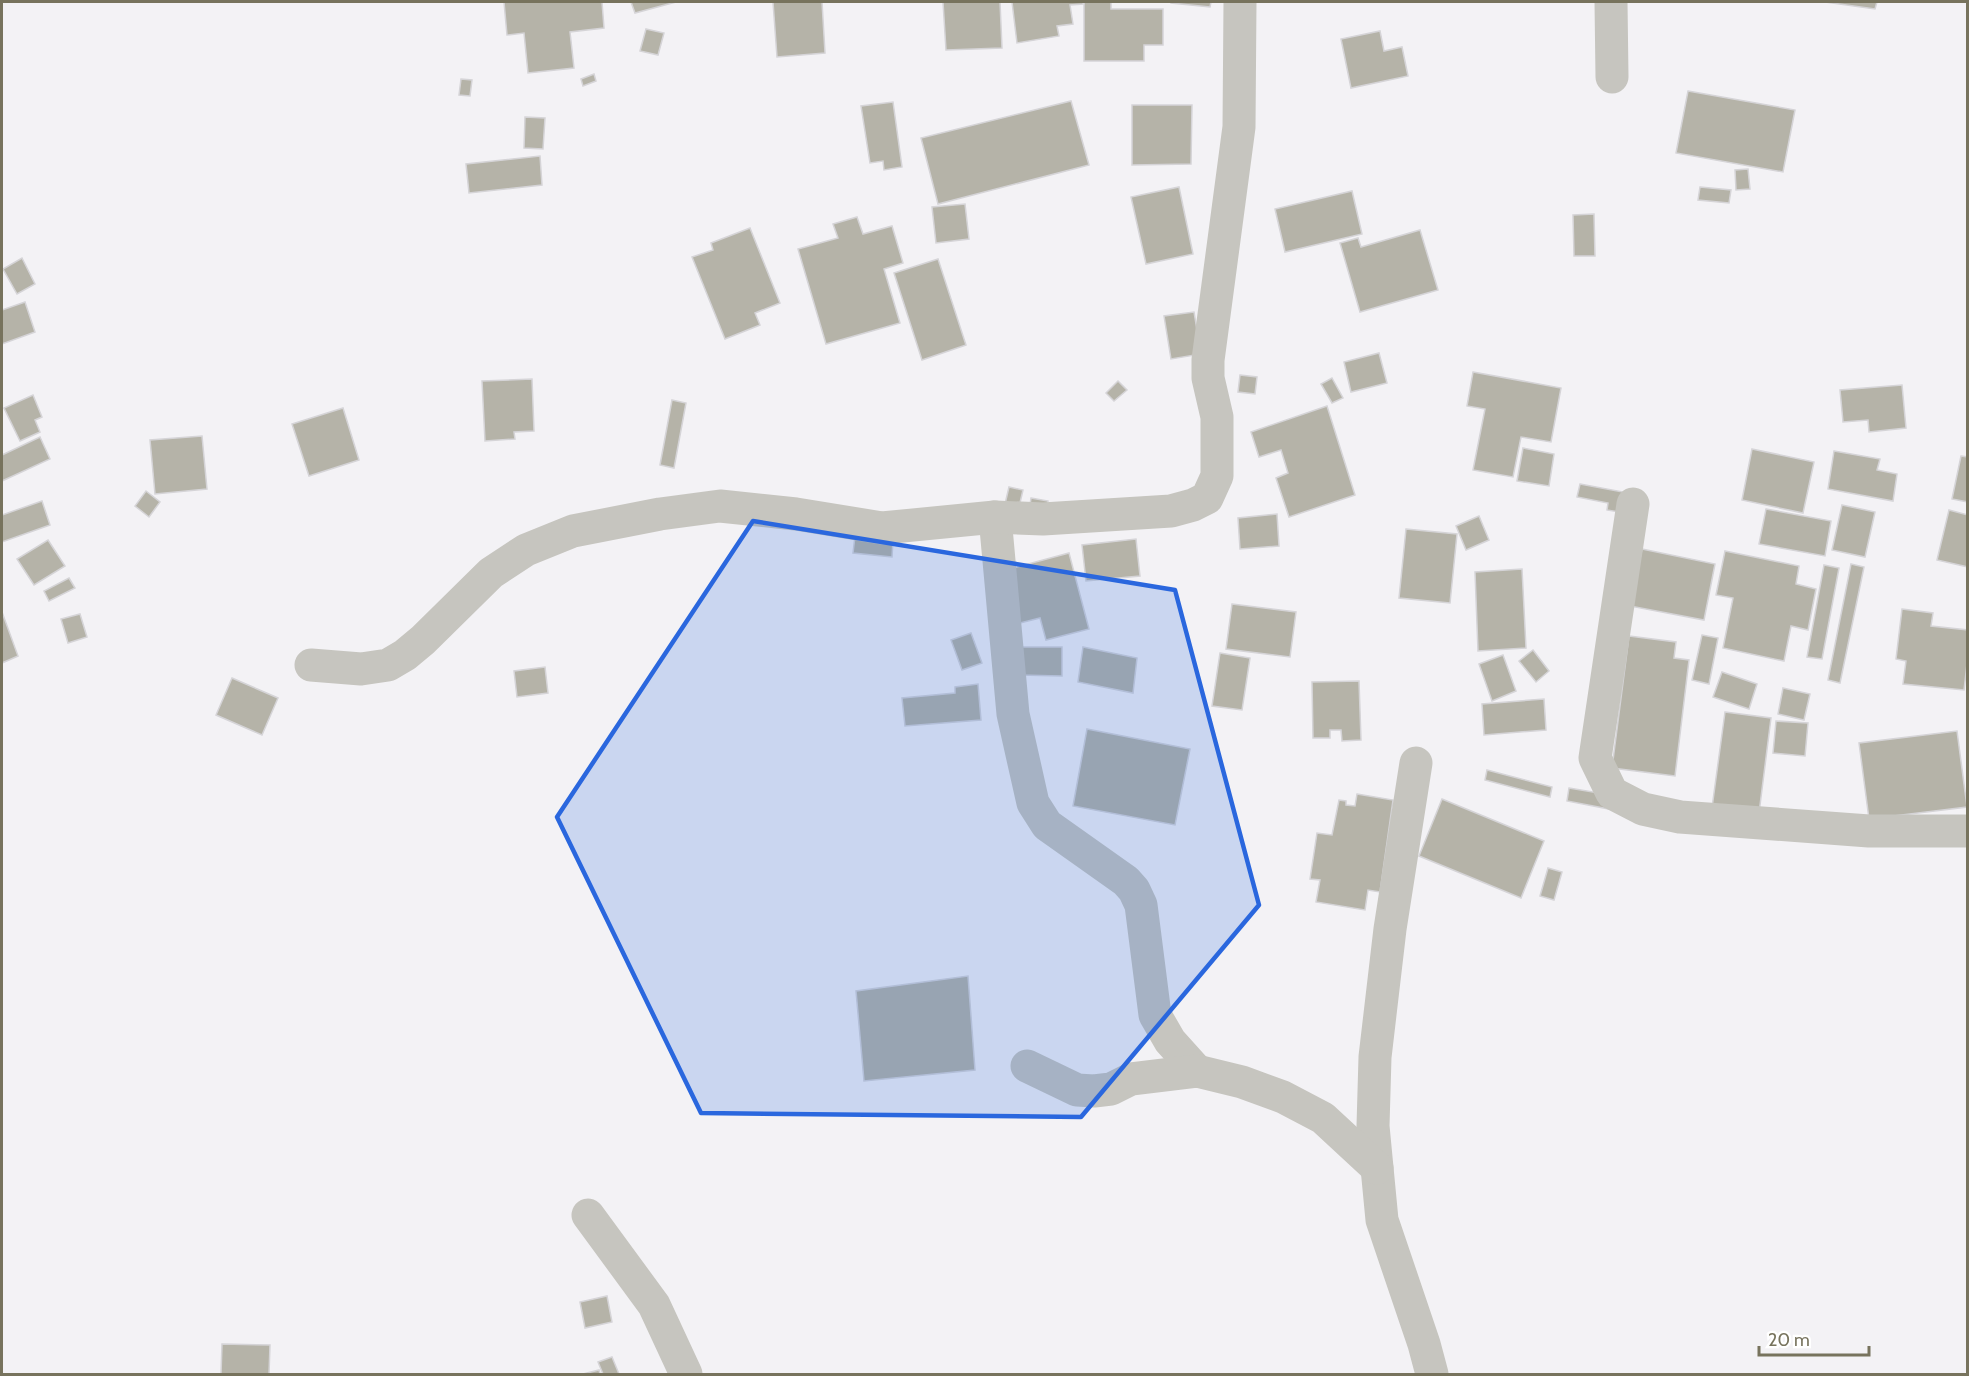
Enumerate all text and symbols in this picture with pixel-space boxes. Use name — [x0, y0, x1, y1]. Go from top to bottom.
scale bar — [1759, 1319, 1868, 1357]
text: 20 m — [1768, 1329, 1810, 1351]

